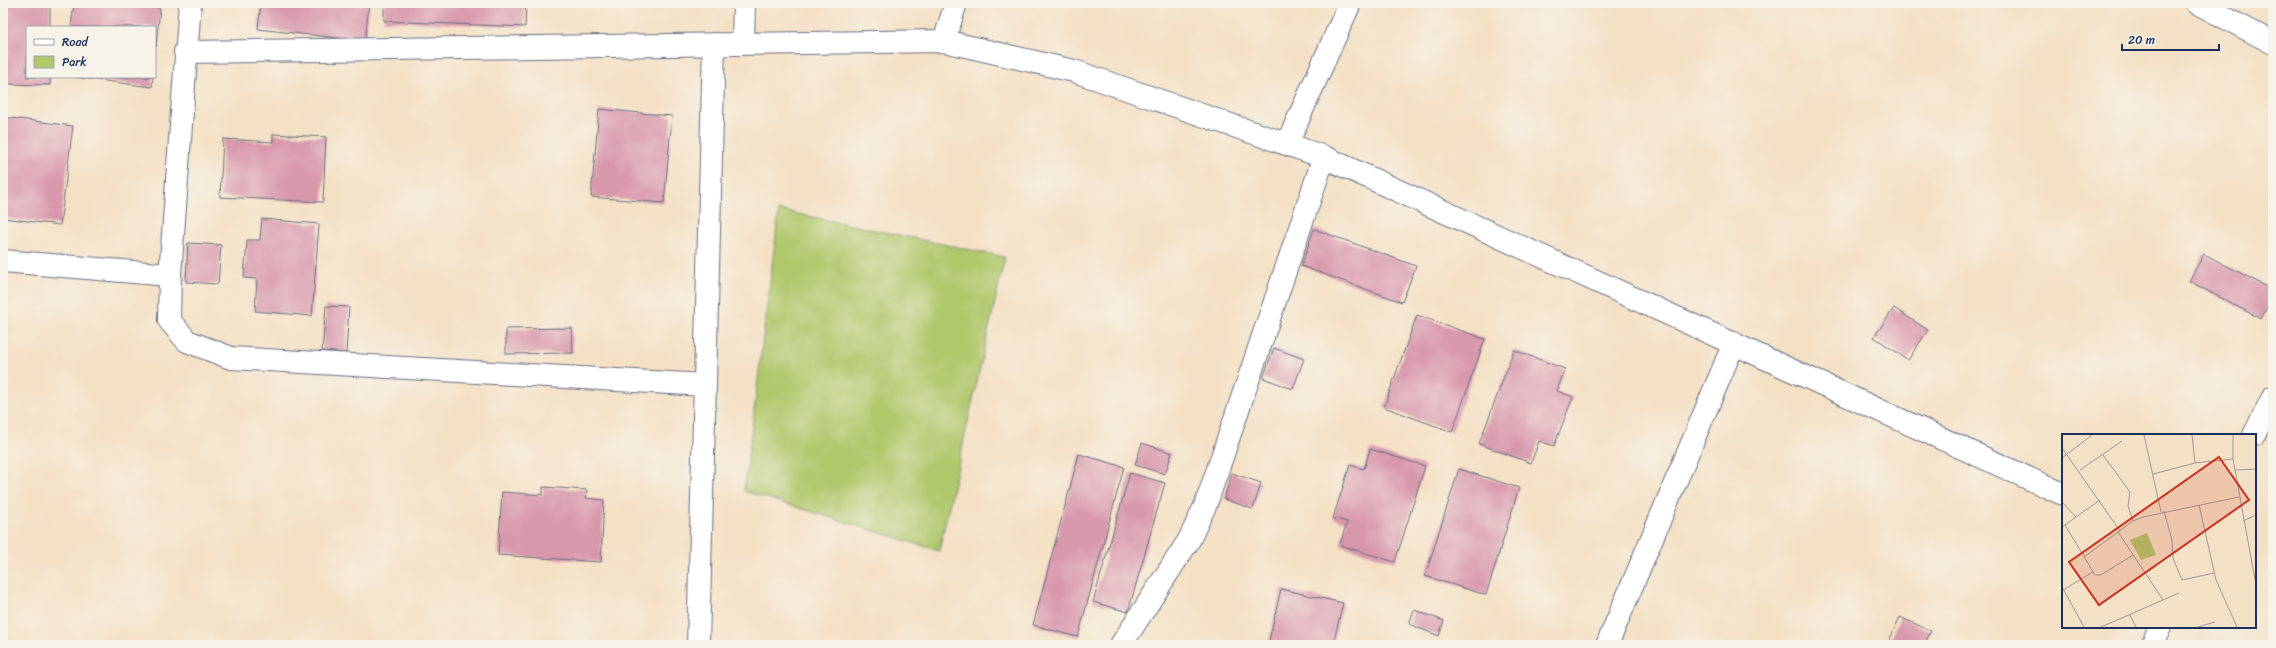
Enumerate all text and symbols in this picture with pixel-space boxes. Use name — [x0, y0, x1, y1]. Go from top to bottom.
legend — [26, 26, 156, 78]
scale bar — [2122, 26, 2219, 52]
text: 20 m — [2128, 29, 2155, 51]
text: Road — [62, 31, 89, 53]
text: Park — [62, 51, 87, 73]
inset map — [2062, 434, 2256, 628]

